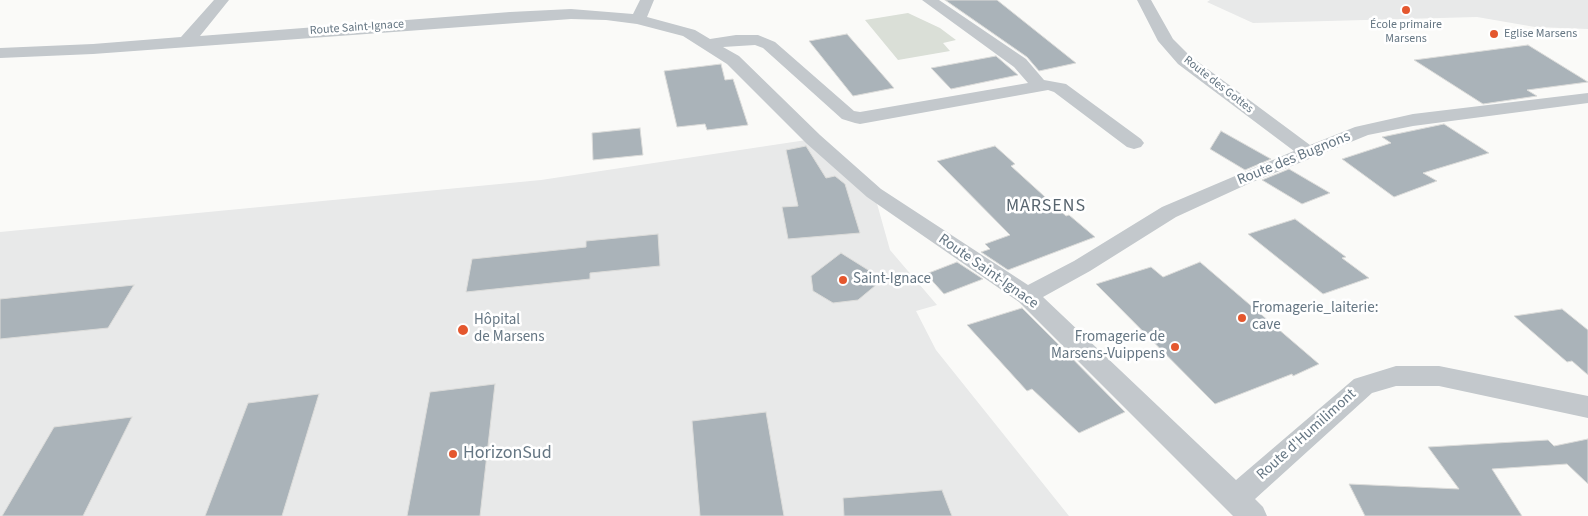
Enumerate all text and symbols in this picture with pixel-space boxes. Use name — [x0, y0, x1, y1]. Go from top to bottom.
marker: École primaire Marsens — [1400, 4, 1412, 16]
street label: Route Saint-Ignace — [309, 18, 405, 38]
place label: École primaire Marsens — [1370, 18, 1442, 46]
place label: Eglise Marsens — [1504, 27, 1577, 41]
marker: Eglise Marsens — [1488, 28, 1500, 40]
street label: Route des Gottes — [1180, 53, 1256, 117]
street label: Route des Bugnons — [1235, 128, 1353, 190]
district label: MARSENS — [1005, 196, 1087, 218]
street label: Route Saint-Ignace — [934, 231, 1042, 313]
place label: Saint-Ignace — [853, 271, 931, 289]
marker: Saint-Ignace — [837, 274, 849, 286]
place label: Fromagerie_laiterie: cave — [1252, 300, 1378, 335]
place label: Hôpital de Marsens — [474, 312, 545, 347]
marker: Fromagerie_laiterie: cave — [1236, 312, 1248, 324]
marker: Hôpital de Marsens — [456, 323, 470, 337]
place label: Fromagerie de Marsens-Vuippens — [1051, 329, 1165, 364]
marker: Fromagerie de Marsens-Vuippens — [1169, 341, 1181, 353]
street label: Route d'Humilimont — [1254, 386, 1360, 484]
place label: HorizonSud — [463, 443, 552, 465]
marker: HorizonSud — [447, 448, 459, 460]

